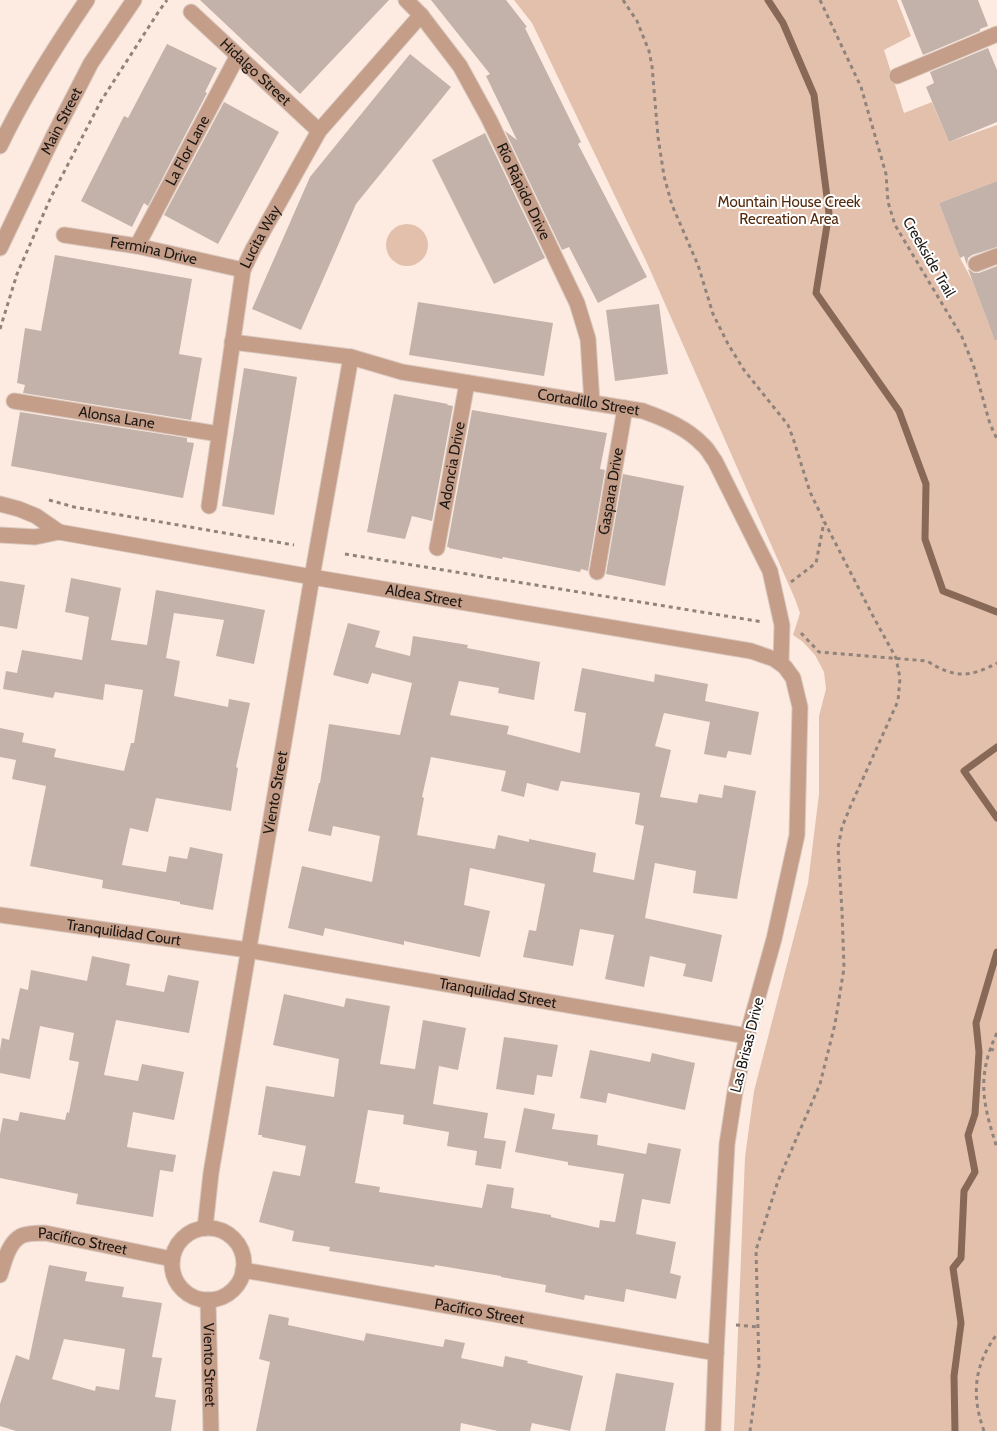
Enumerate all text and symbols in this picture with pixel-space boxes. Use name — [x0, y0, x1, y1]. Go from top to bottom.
street label: Hidalgo Street — [216, 35, 295, 109]
street label: Main Street — [37, 84, 86, 158]
street label: La Flor Lane — [162, 112, 214, 189]
street label: Río Rápido Drive — [493, 140, 555, 243]
park label: Mountain House Creek Recreation Area — [717, 193, 861, 228]
street label: Lucita Way — [236, 202, 285, 271]
street label: Creekside Trail — [899, 214, 959, 301]
street label: Fermina Drive — [109, 233, 199, 268]
street label: Cortadillo Street — [536, 385, 641, 419]
street label: Alonsa Lane — [77, 403, 156, 433]
street label: Adoncia Drive — [435, 420, 469, 510]
street label: Gaspara Drive — [595, 446, 627, 536]
street label: Aldea Street — [384, 581, 464, 611]
street label: Viento Street — [259, 750, 291, 836]
street label: Tranquilidad Court — [65, 916, 182, 949]
street label: Tranquilidad Street — [438, 974, 558, 1012]
street label: Las Brisas Drive — [726, 995, 768, 1095]
street label: Pacífico Street — [38, 1224, 129, 1259]
street label: Pacífico Street — [433, 1295, 526, 1328]
street label: Viento Street — [200, 1323, 219, 1407]

